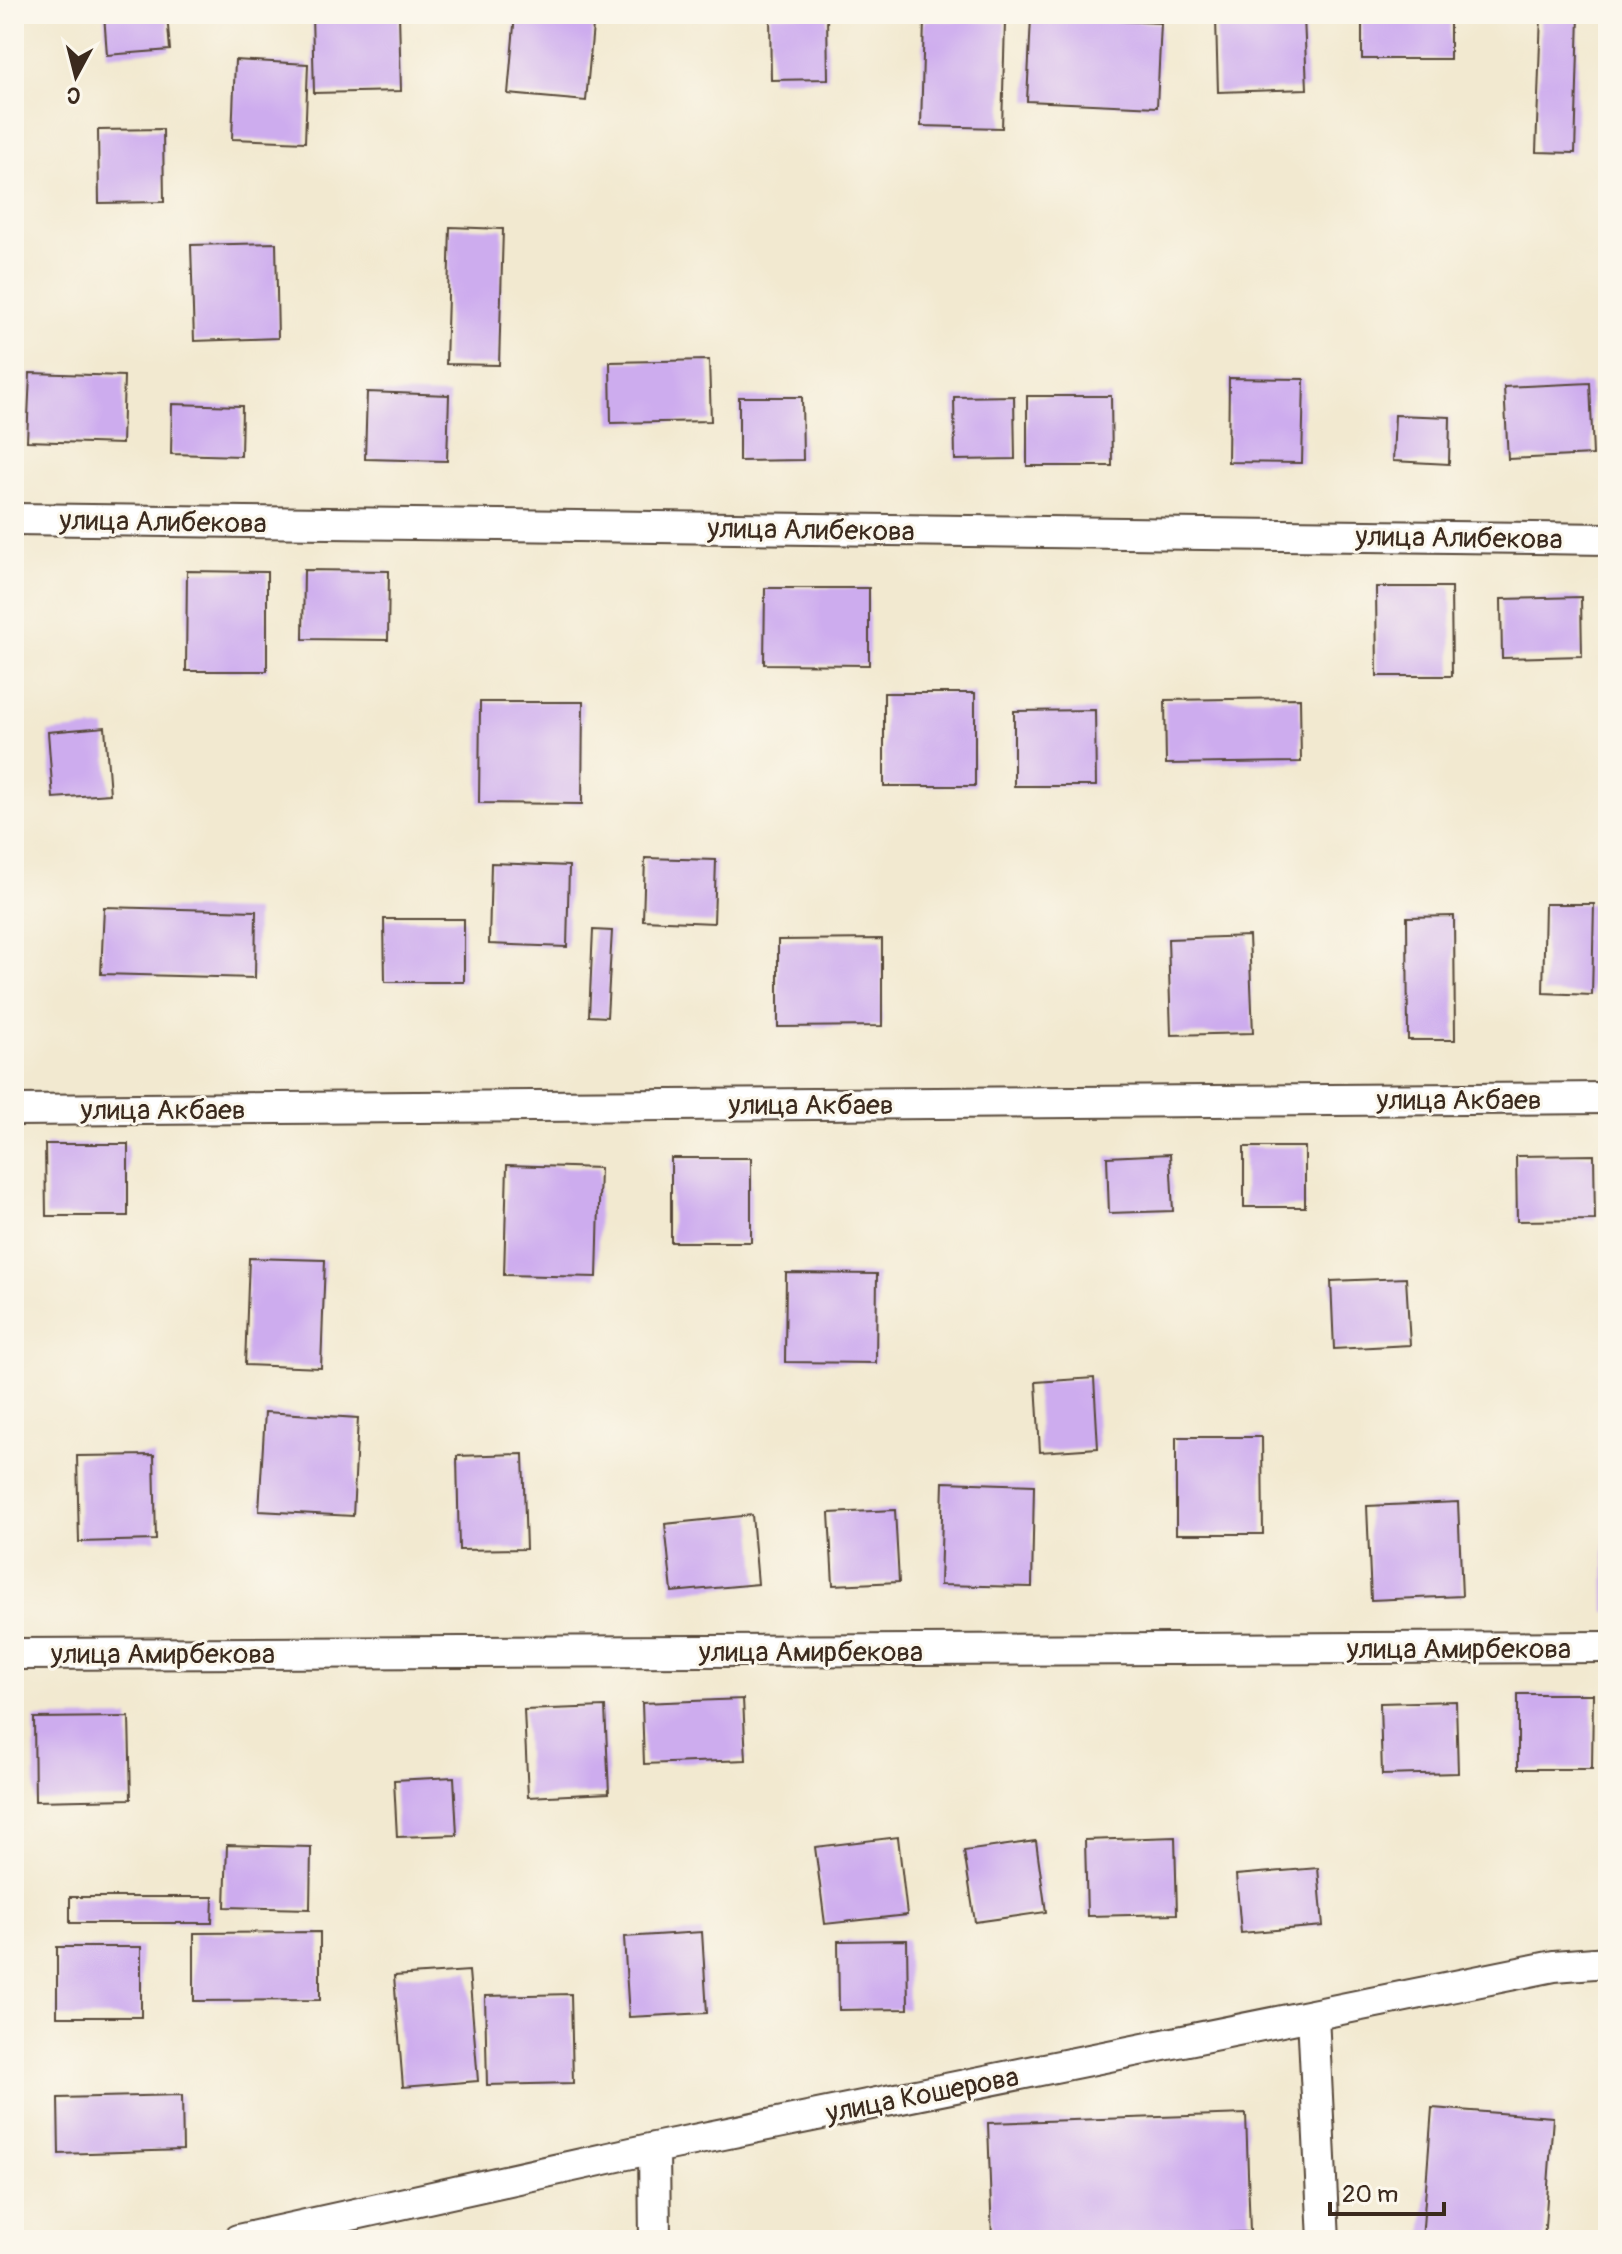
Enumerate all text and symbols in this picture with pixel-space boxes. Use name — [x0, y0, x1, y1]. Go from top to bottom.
north arrow — [36, 36, 116, 116]
text: С — [65, 80, 82, 110]
street label: улица Алибекова — [58, 503, 267, 542]
street label: улица Алибекова — [706, 511, 915, 550]
street label: улица Алибекова — [1354, 519, 1563, 558]
street label: улица Акбаев — [1375, 1083, 1542, 1118]
street label: улица Акбаев — [727, 1088, 894, 1123]
street label: улица Акбаев — [79, 1093, 246, 1128]
street label: улица Амирбекова — [1346, 1632, 1571, 1667]
street label: улица Амирбекова — [698, 1635, 923, 1670]
street label: улица Амирбекова — [50, 1637, 275, 1672]
street label: улица Кошерова — [822, 2060, 1022, 2132]
scale bar — [1330, 2166, 1444, 2216]
text: 20 m — [1342, 2180, 1398, 2209]

